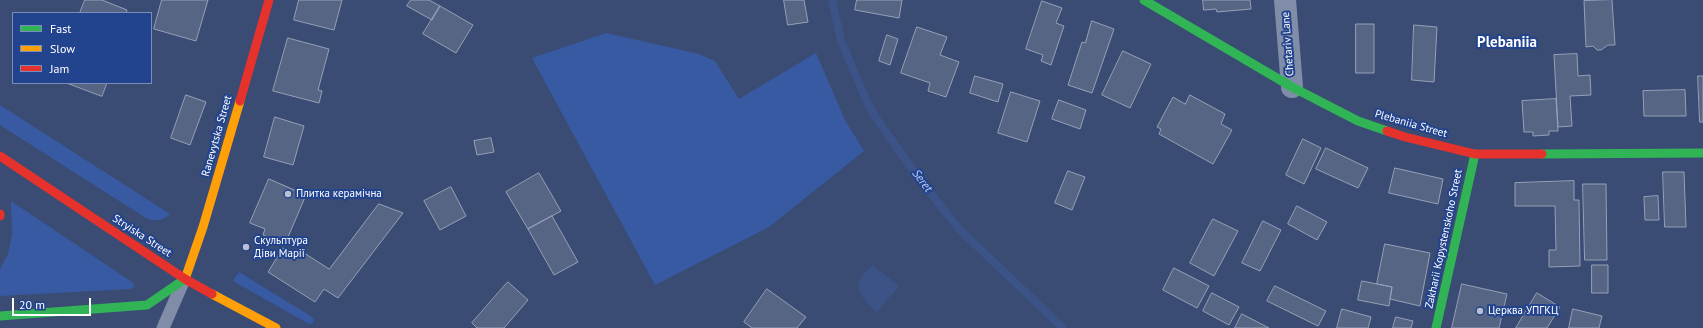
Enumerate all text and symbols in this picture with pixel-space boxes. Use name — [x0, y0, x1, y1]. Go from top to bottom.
street label: Chetariv Lane — [1279, 11, 1297, 77]
legend — [12, 12, 152, 84]
text: Fast — [50, 21, 71, 36]
district label: Plebaniia — [1477, 34, 1537, 52]
text: Slow — [50, 41, 75, 56]
text: Jam — [50, 61, 69, 76]
street label: Ranevytska Street — [199, 94, 235, 178]
street label: Plebaniia Street — [1373, 107, 1449, 141]
water label: Seret — [909, 167, 935, 195]
street label: Zakharii Kopystenskoho Street — [1423, 168, 1465, 310]
place label: Плитка керамічна — [296, 187, 382, 201]
marker: Плитка керамічна — [283, 189, 293, 199]
street label: Stryiska Street — [110, 212, 174, 260]
place label: Скульптура Діви Марії — [254, 234, 308, 260]
marker: Скульптура Діви Марії — [241, 242, 251, 252]
scale bar — [14, 290, 93, 316]
text: 20 m — [19, 297, 45, 312]
place label: Церква УПГКЦ — [1488, 304, 1558, 318]
marker: Церква УПГКЦ — [1475, 306, 1485, 316]

